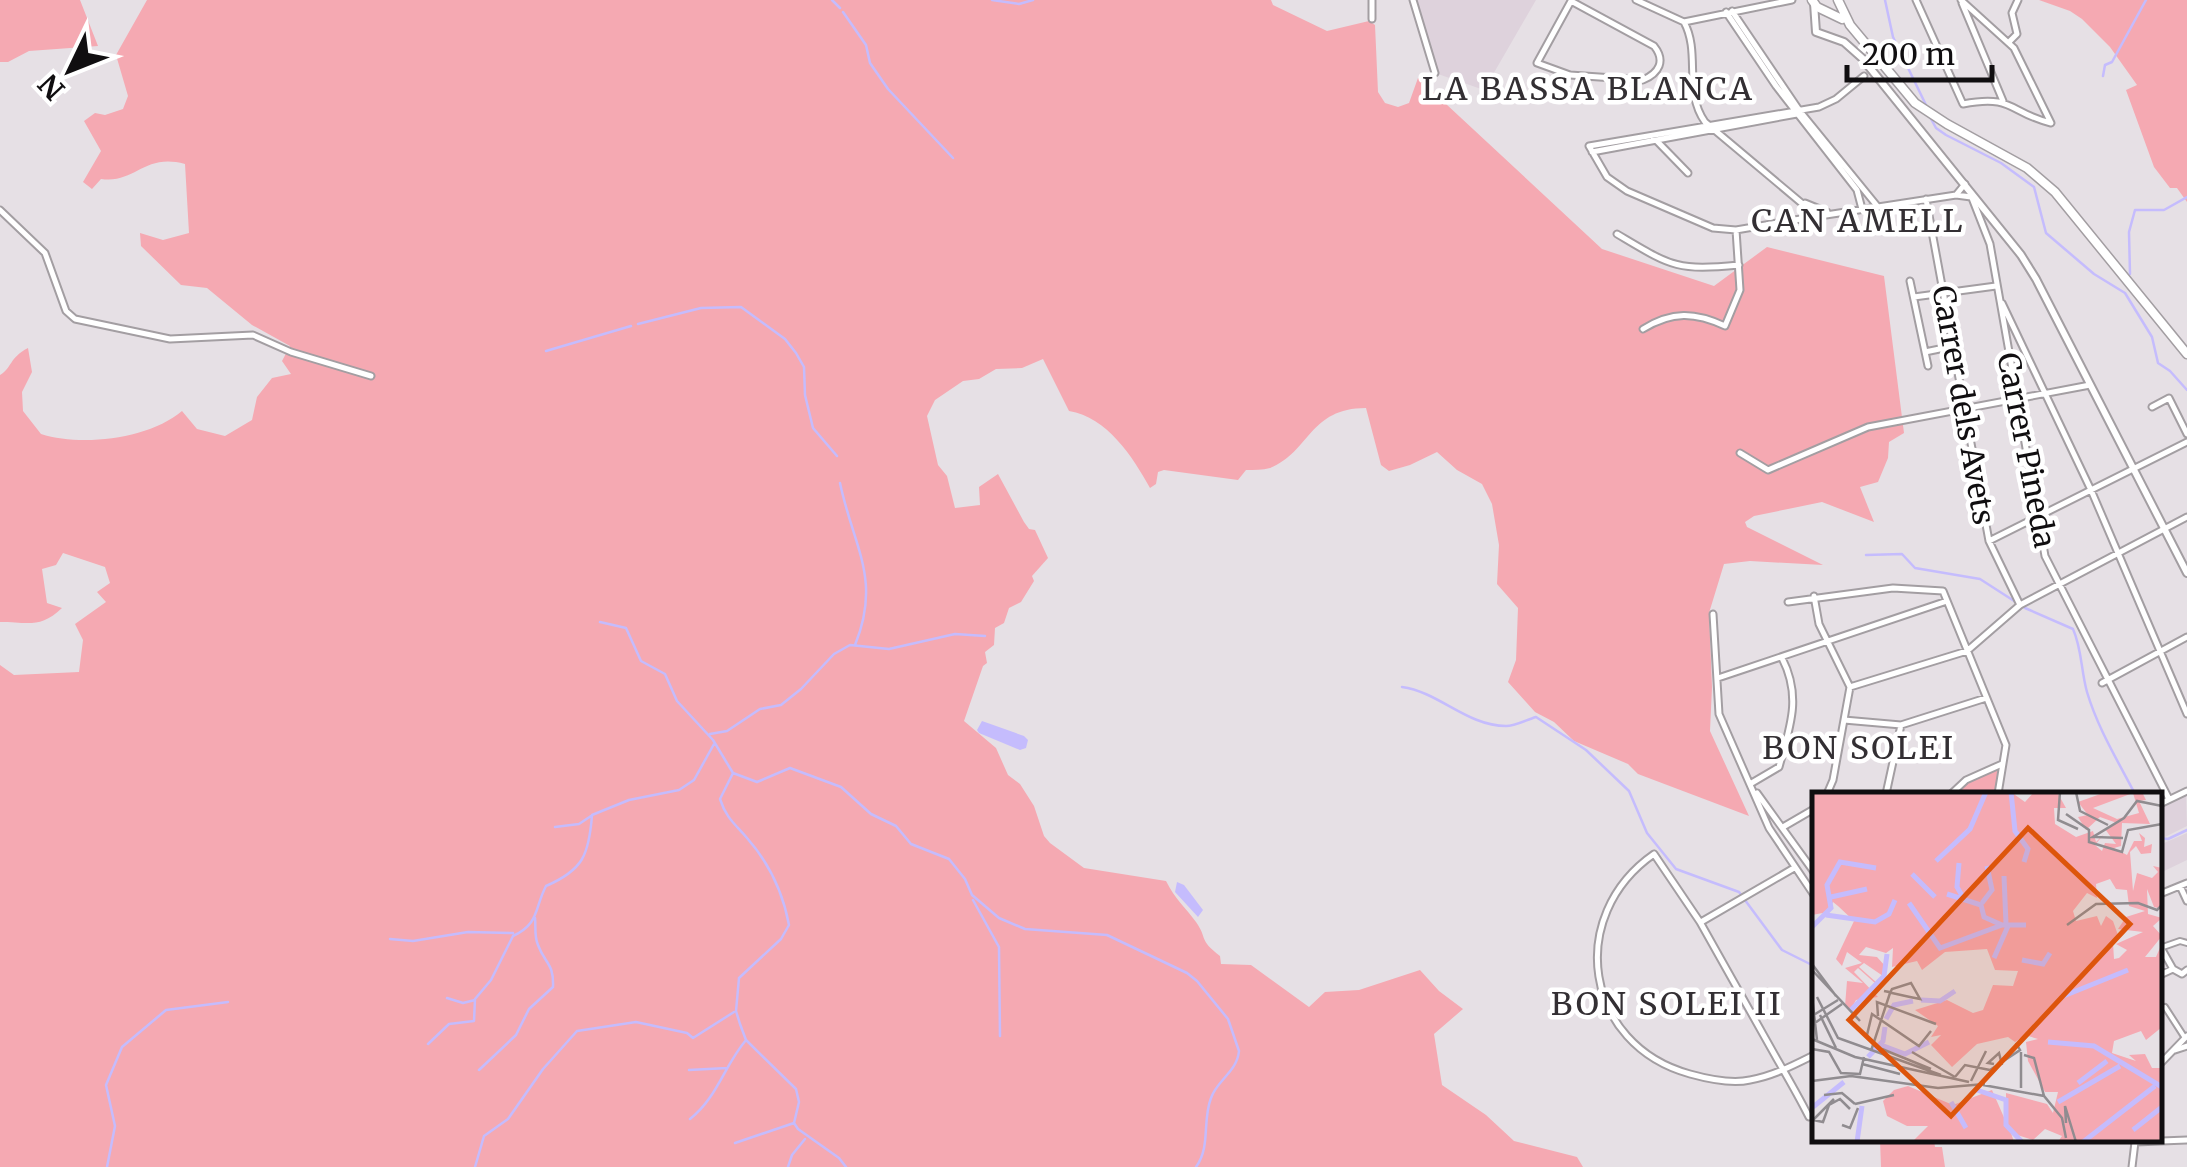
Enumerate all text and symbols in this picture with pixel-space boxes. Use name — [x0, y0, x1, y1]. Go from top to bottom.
north arrow — [20, 20, 120, 120]
scale bar — [1847, 20, 1992, 82]
text: 200 m — [1862, 35, 1955, 73]
text: N — [31, 67, 72, 107]
district label: LA BASSA BLANCA — [1422, 69, 1754, 109]
district label: CAN AMELL — [1751, 201, 1965, 241]
street label: Carrer dels Avets — [1924, 283, 2004, 527]
street label: Carrer Pineda — [1989, 349, 2065, 551]
district label: BON SOLEI — [1762, 728, 1956, 768]
inset map — [1812, 792, 2162, 1142]
district label: BON SOLEI II — [1551, 984, 1783, 1024]

